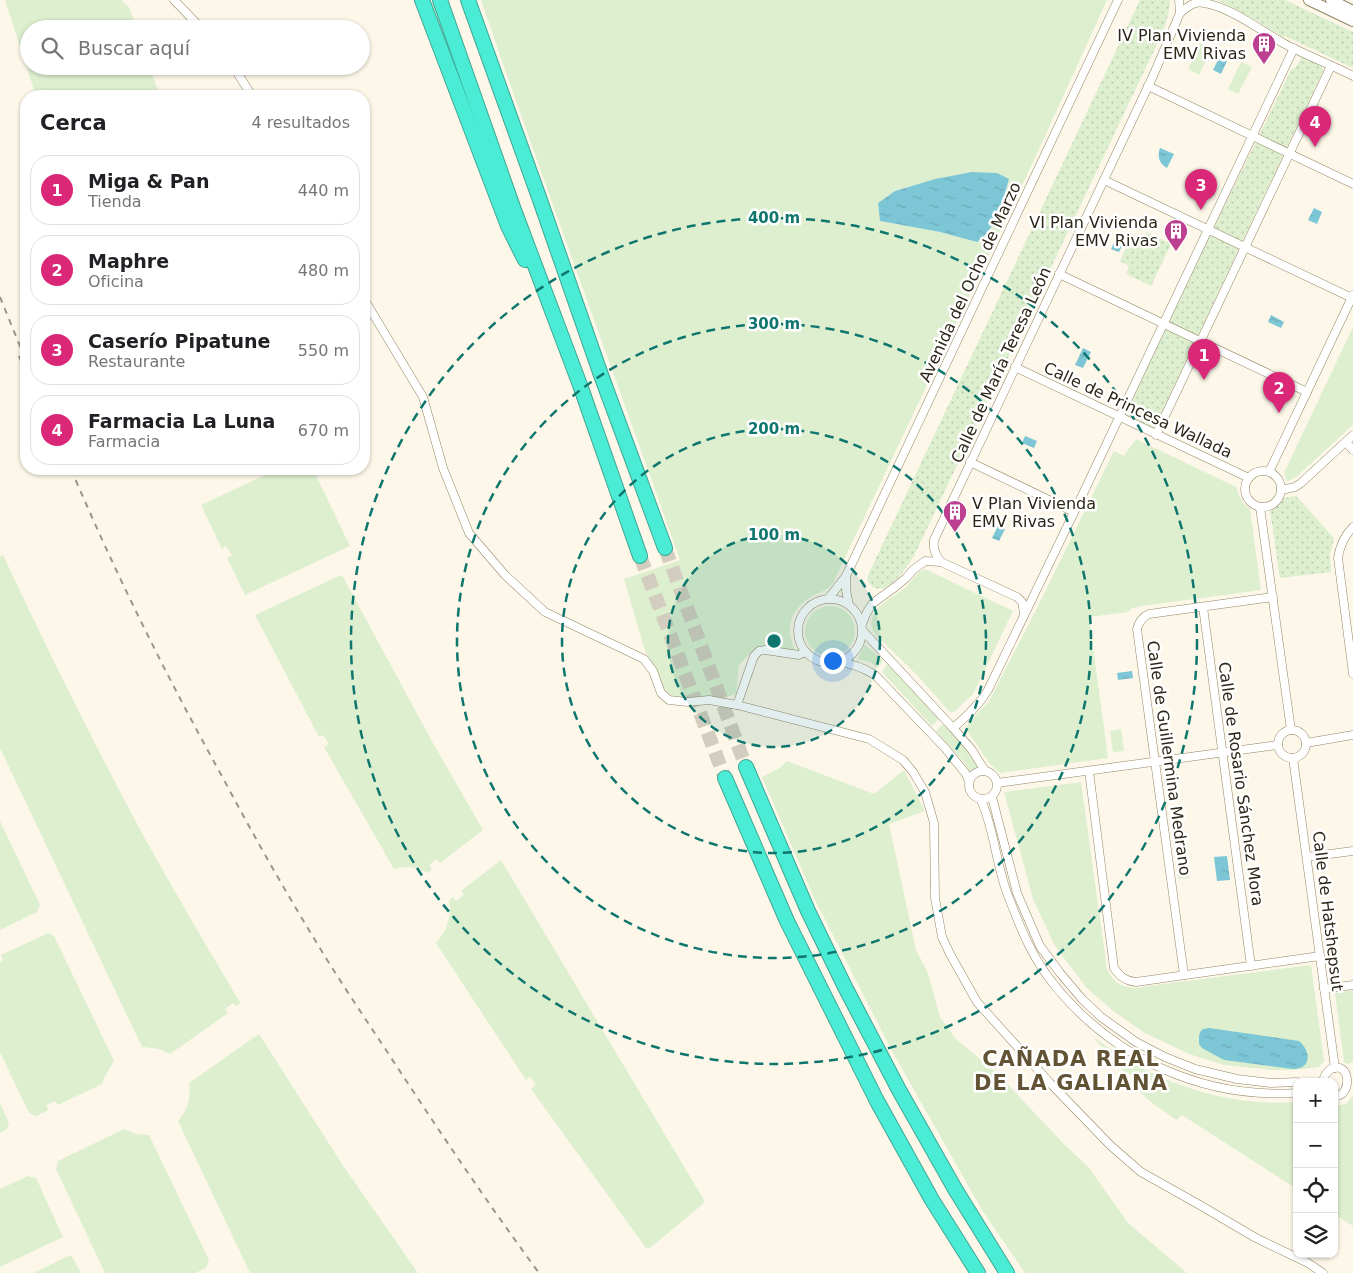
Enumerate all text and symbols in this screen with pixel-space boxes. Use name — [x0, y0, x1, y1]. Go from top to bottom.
search box — [20, 20, 370, 75]
place label: IV Plan Vivienda EMV Rivas — [1117, 26, 1246, 63]
building icon: IV Plan Vivienda EMV Rivas — [1251, 31, 1277, 65]
icon: search — [38, 34, 66, 62]
text: Buscar aquí — [78, 37, 190, 59]
pin: 4 — [1299, 106, 1331, 147]
text: Cerca — [40, 111, 107, 135]
text: 4 resultados — [251, 113, 350, 132]
pin: 3 — [1185, 169, 1217, 210]
text: Miga & Pan — [88, 170, 209, 192]
street label: Avenida del Ocho de Marzo — [915, 179, 1025, 385]
text: 1 — [51, 181, 63, 200]
text: 440 m — [298, 181, 349, 200]
text: Tienda — [88, 192, 142, 211]
text: 400 m — [748, 209, 800, 227]
place label: VI Plan Vivienda EMV Rivas — [1029, 213, 1158, 250]
building icon: VI Plan Vivienda EMV Rivas — [1163, 218, 1189, 252]
text: Maphre — [88, 250, 169, 272]
text: 2 — [51, 261, 63, 280]
text: 480 m — [298, 261, 349, 280]
street label: Calle de María Teresa León — [947, 264, 1055, 466]
text: Oficina — [88, 272, 144, 291]
text: 300 m — [748, 315, 800, 333]
text: Caserío Pipatune — [88, 330, 270, 352]
pin: 1 — [1188, 339, 1220, 380]
text: 3 — [51, 341, 63, 360]
text: 550 m — [298, 341, 349, 360]
text: Restaurante — [88, 352, 185, 371]
street label: Calle de Princesa Wallada — [1041, 358, 1235, 462]
pin: 2 — [1263, 372, 1295, 413]
text: Farmacia La Luna — [88, 410, 275, 432]
text: 200 m — [748, 420, 800, 438]
text: 4 — [51, 421, 63, 440]
text: 670 m — [298, 421, 349, 440]
text: Farmacia — [88, 432, 160, 451]
place label: V Plan Vivienda EMV Rivas — [972, 494, 1096, 531]
building icon: V Plan Vivienda EMV Rivas — [942, 499, 968, 533]
text: 100 m — [748, 526, 800, 544]
centre of rings — [765, 632, 783, 650]
street label: Calle de Guillermina Medrano — [1143, 639, 1195, 877]
your location — [820, 648, 846, 674]
street label: Calle de Rosario Sánchez Mora — [1214, 661, 1268, 907]
street label: Calle de Hatshepsut — [1309, 830, 1347, 992]
district label: CAÑADA REAL DE LA GALIANA — [974, 1046, 1168, 1095]
map controls — [1293, 1078, 1338, 1258]
button: + — [1293, 1078, 1338, 1123]
button: − — [1293, 1123, 1338, 1168]
button: locate — [1293, 1168, 1338, 1213]
button: layers — [1293, 1213, 1338, 1258]

